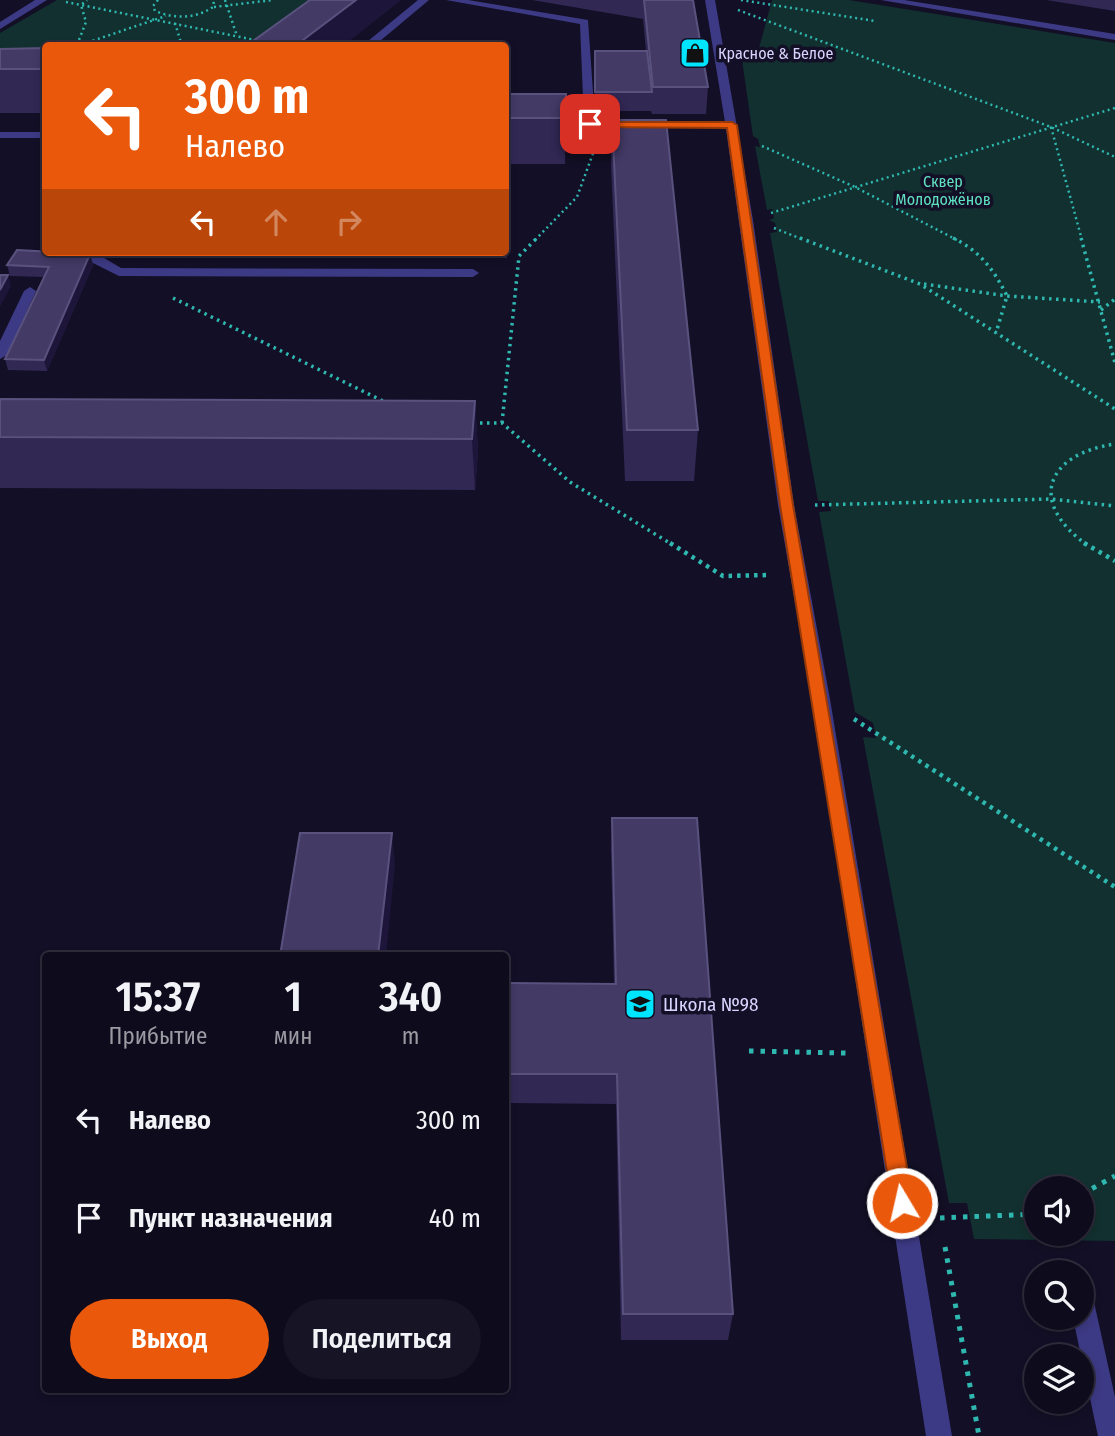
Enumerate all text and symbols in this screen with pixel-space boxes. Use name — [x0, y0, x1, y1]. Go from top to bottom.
shop icon: Красное & Белое — [678, 36, 712, 70]
place label: Красное & Белое — [718, 44, 833, 63]
text: 300 m — [185, 67, 309, 126]
icon: left — [70, 70, 161, 161]
pin — [560, 94, 620, 154]
icon: arrive — [571, 105, 609, 143]
text: Налево — [185, 127, 285, 165]
park label: Сквер Молодожёнов — [895, 172, 991, 209]
icon: left — [184, 203, 222, 241]
icon: ahead — [257, 203, 295, 241]
icon: right — [330, 203, 368, 241]
text: 15:37 — [115, 972, 200, 1022]
text: 1 — [284, 972, 302, 1022]
text: 340 — [379, 972, 442, 1022]
school or university icon: Школа №98 — [623, 987, 657, 1021]
place label: Школа №98 — [663, 993, 759, 1016]
text: Прибытие — [109, 1022, 207, 1050]
text: мин — [274, 1022, 312, 1050]
text: m — [402, 1022, 420, 1050]
icon: left — [70, 1101, 108, 1139]
text: Налево — [129, 1105, 211, 1136]
text: 300 m — [416, 1105, 481, 1136]
position arrow — [865, 1166, 939, 1240]
map controls — [1024, 1176, 1094, 1414]
button: sound — [1024, 1176, 1094, 1246]
icon: arrive — [70, 1199, 108, 1237]
text: Пункт назначения — [129, 1203, 333, 1234]
text: 40 m — [429, 1203, 481, 1234]
button: search — [1024, 1260, 1094, 1330]
button: Выход — [70, 1299, 269, 1379]
button: Поделиться — [283, 1299, 481, 1379]
button: layers — [1024, 1344, 1094, 1414]

